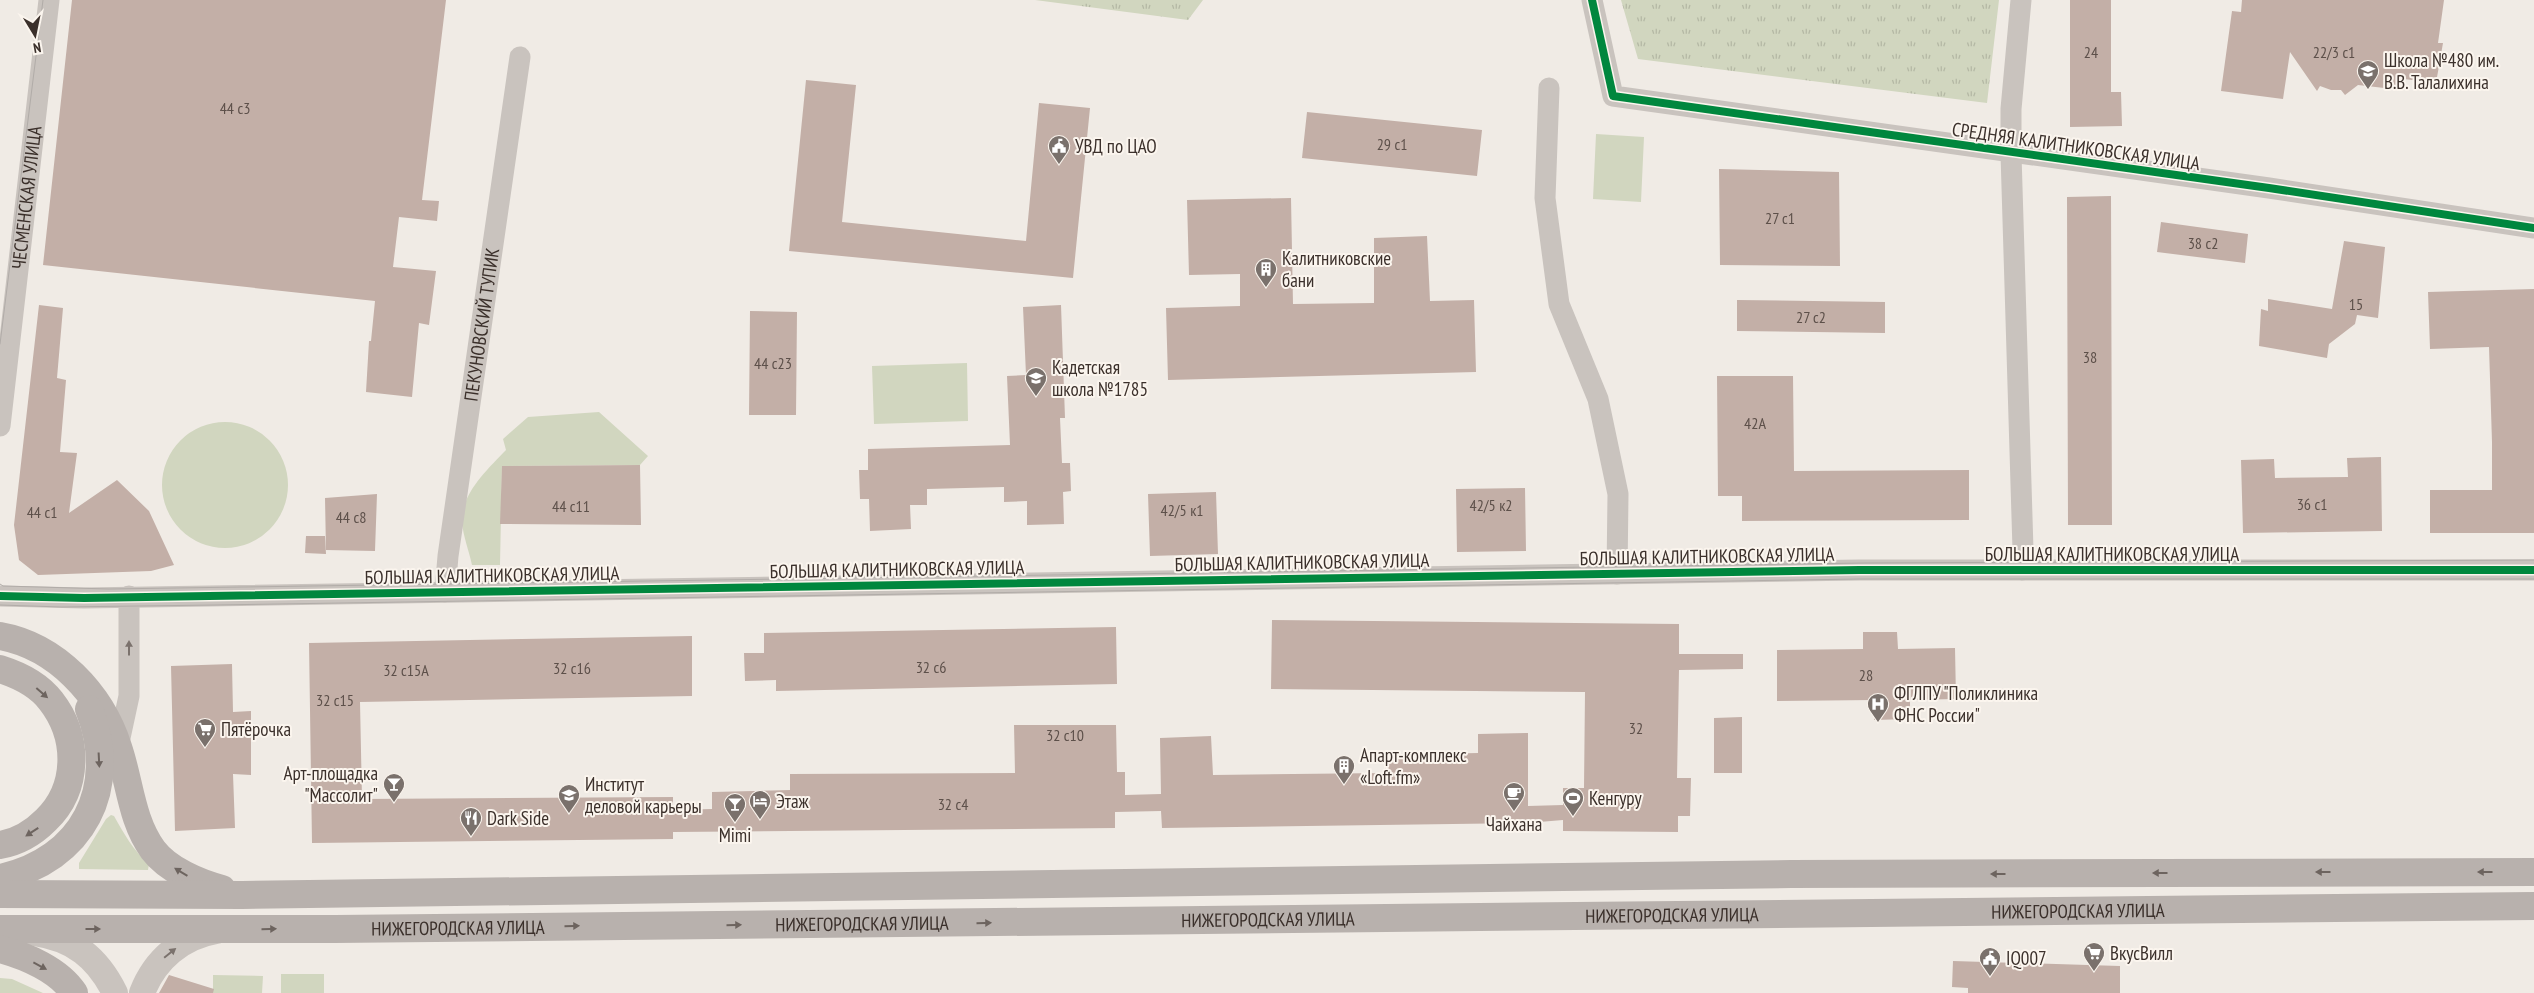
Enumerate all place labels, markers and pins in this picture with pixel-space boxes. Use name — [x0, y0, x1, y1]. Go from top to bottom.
place label: Школа №480 им. В.В. Талалихина — [2384, 48, 2499, 94]
school or university icon: Школа №480 им. В.В. Талалихина — [2356, 59, 2380, 90]
public building icon: УВД по ЦАО — [1047, 134, 1071, 165]
place label: УВД по ЦАО — [1075, 134, 1157, 158]
place label: Калитниковские бани — [1282, 246, 1391, 292]
building icon: Калитниковские бани — [1254, 257, 1278, 288]
place label: Кадетская школа №1785 — [1052, 355, 1148, 401]
school or university icon: Кадетская школа №1785 — [1024, 366, 1048, 397]
place label: ФГЛПУ "Поликлиника ФНС России" — [1894, 681, 2038, 727]
hospital icon: ФГЛПУ "Поликлиника ФНС России" — [1866, 692, 1890, 723]
supermarket icon: Пятёрочка — [193, 717, 217, 748]
place label: Пятёрочка — [221, 717, 291, 741]
place label: Апарт-комплекс «Loft.fm» — [1360, 743, 1467, 789]
building icon: Апарт-комплекс «Loft.fm» — [1332, 754, 1356, 785]
place label: Арт-площадка "Массолит" — [284, 761, 378, 807]
bar icon: Арт-площадка "Массолит" — [382, 772, 406, 803]
place label: Институт деловой карьеры — [585, 772, 702, 818]
cafe icon: Чайхана — [1502, 781, 1526, 812]
school or university icon: Институт деловой карьеры — [557, 783, 581, 814]
sports icon: Кенгуру — [1561, 786, 1585, 817]
place label: Кенгуру — [1589, 786, 1642, 810]
hotel icon: Этаж — [748, 789, 772, 820]
place label: Этаж — [776, 789, 810, 813]
bar icon: Mimi — [723, 792, 747, 823]
restaurant icon: Dark Side — [459, 806, 483, 837]
place label: Dark Side — [487, 806, 549, 830]
place label: Чайхана — [1486, 812, 1542, 836]
place label: Mimi — [719, 823, 751, 847]
supermarket icon: ВкусВилл — [2082, 941, 2106, 972]
place label: ВкусВилл — [2110, 941, 2173, 965]
public building icon: IQ007 — [1978, 946, 2002, 977]
place label: IQ007 — [2006, 946, 2047, 970]

